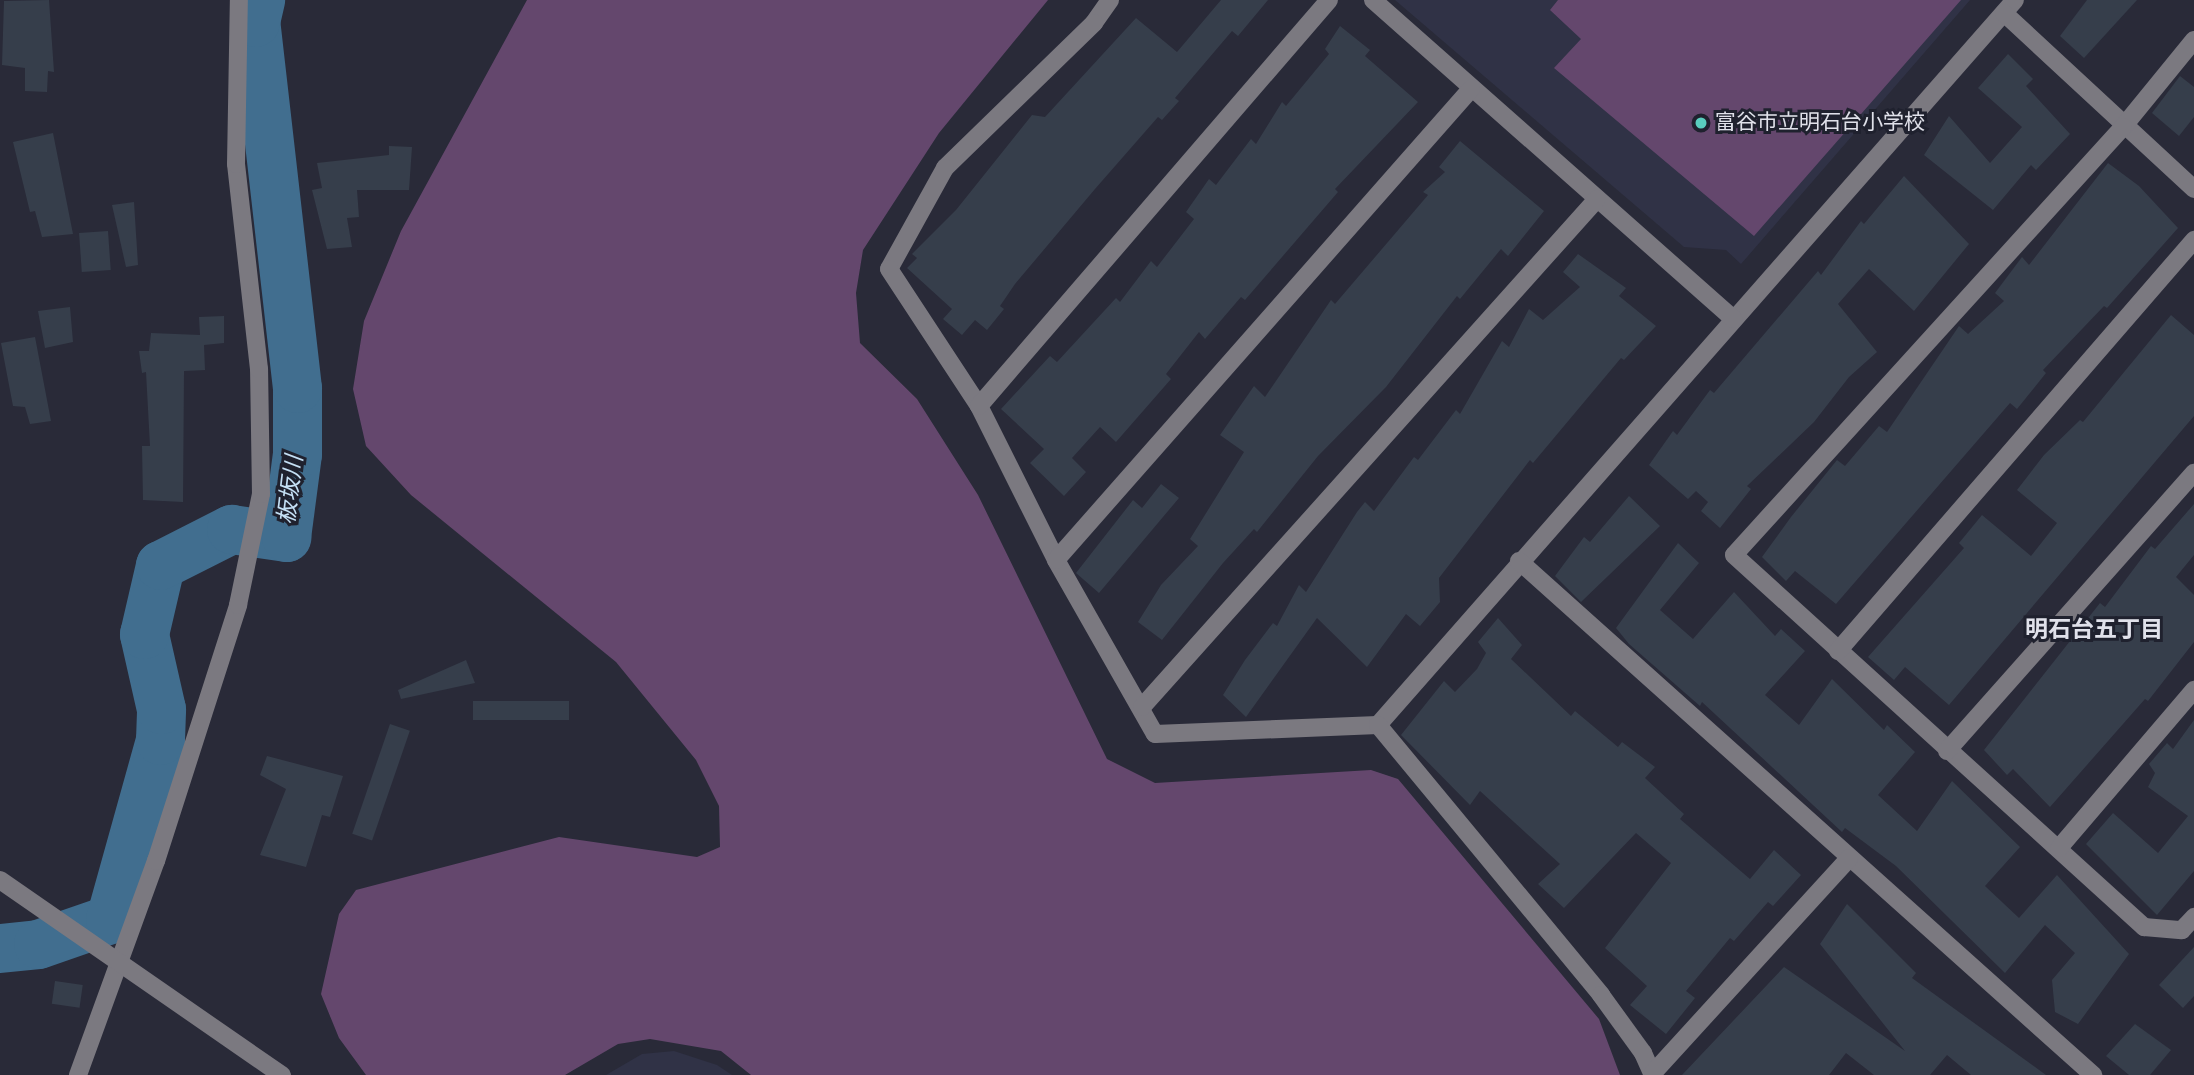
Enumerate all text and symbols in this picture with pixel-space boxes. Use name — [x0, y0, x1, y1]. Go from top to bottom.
place label: 富谷市立明石台小学校 — [1715, 110, 1925, 136]
marker: 富谷市立明石台小学校 — [1693, 115, 1709, 131]
water label: 板坂川 — [274, 454, 310, 526]
district label: 明石台五丁目 — [2025, 617, 2163, 645]

